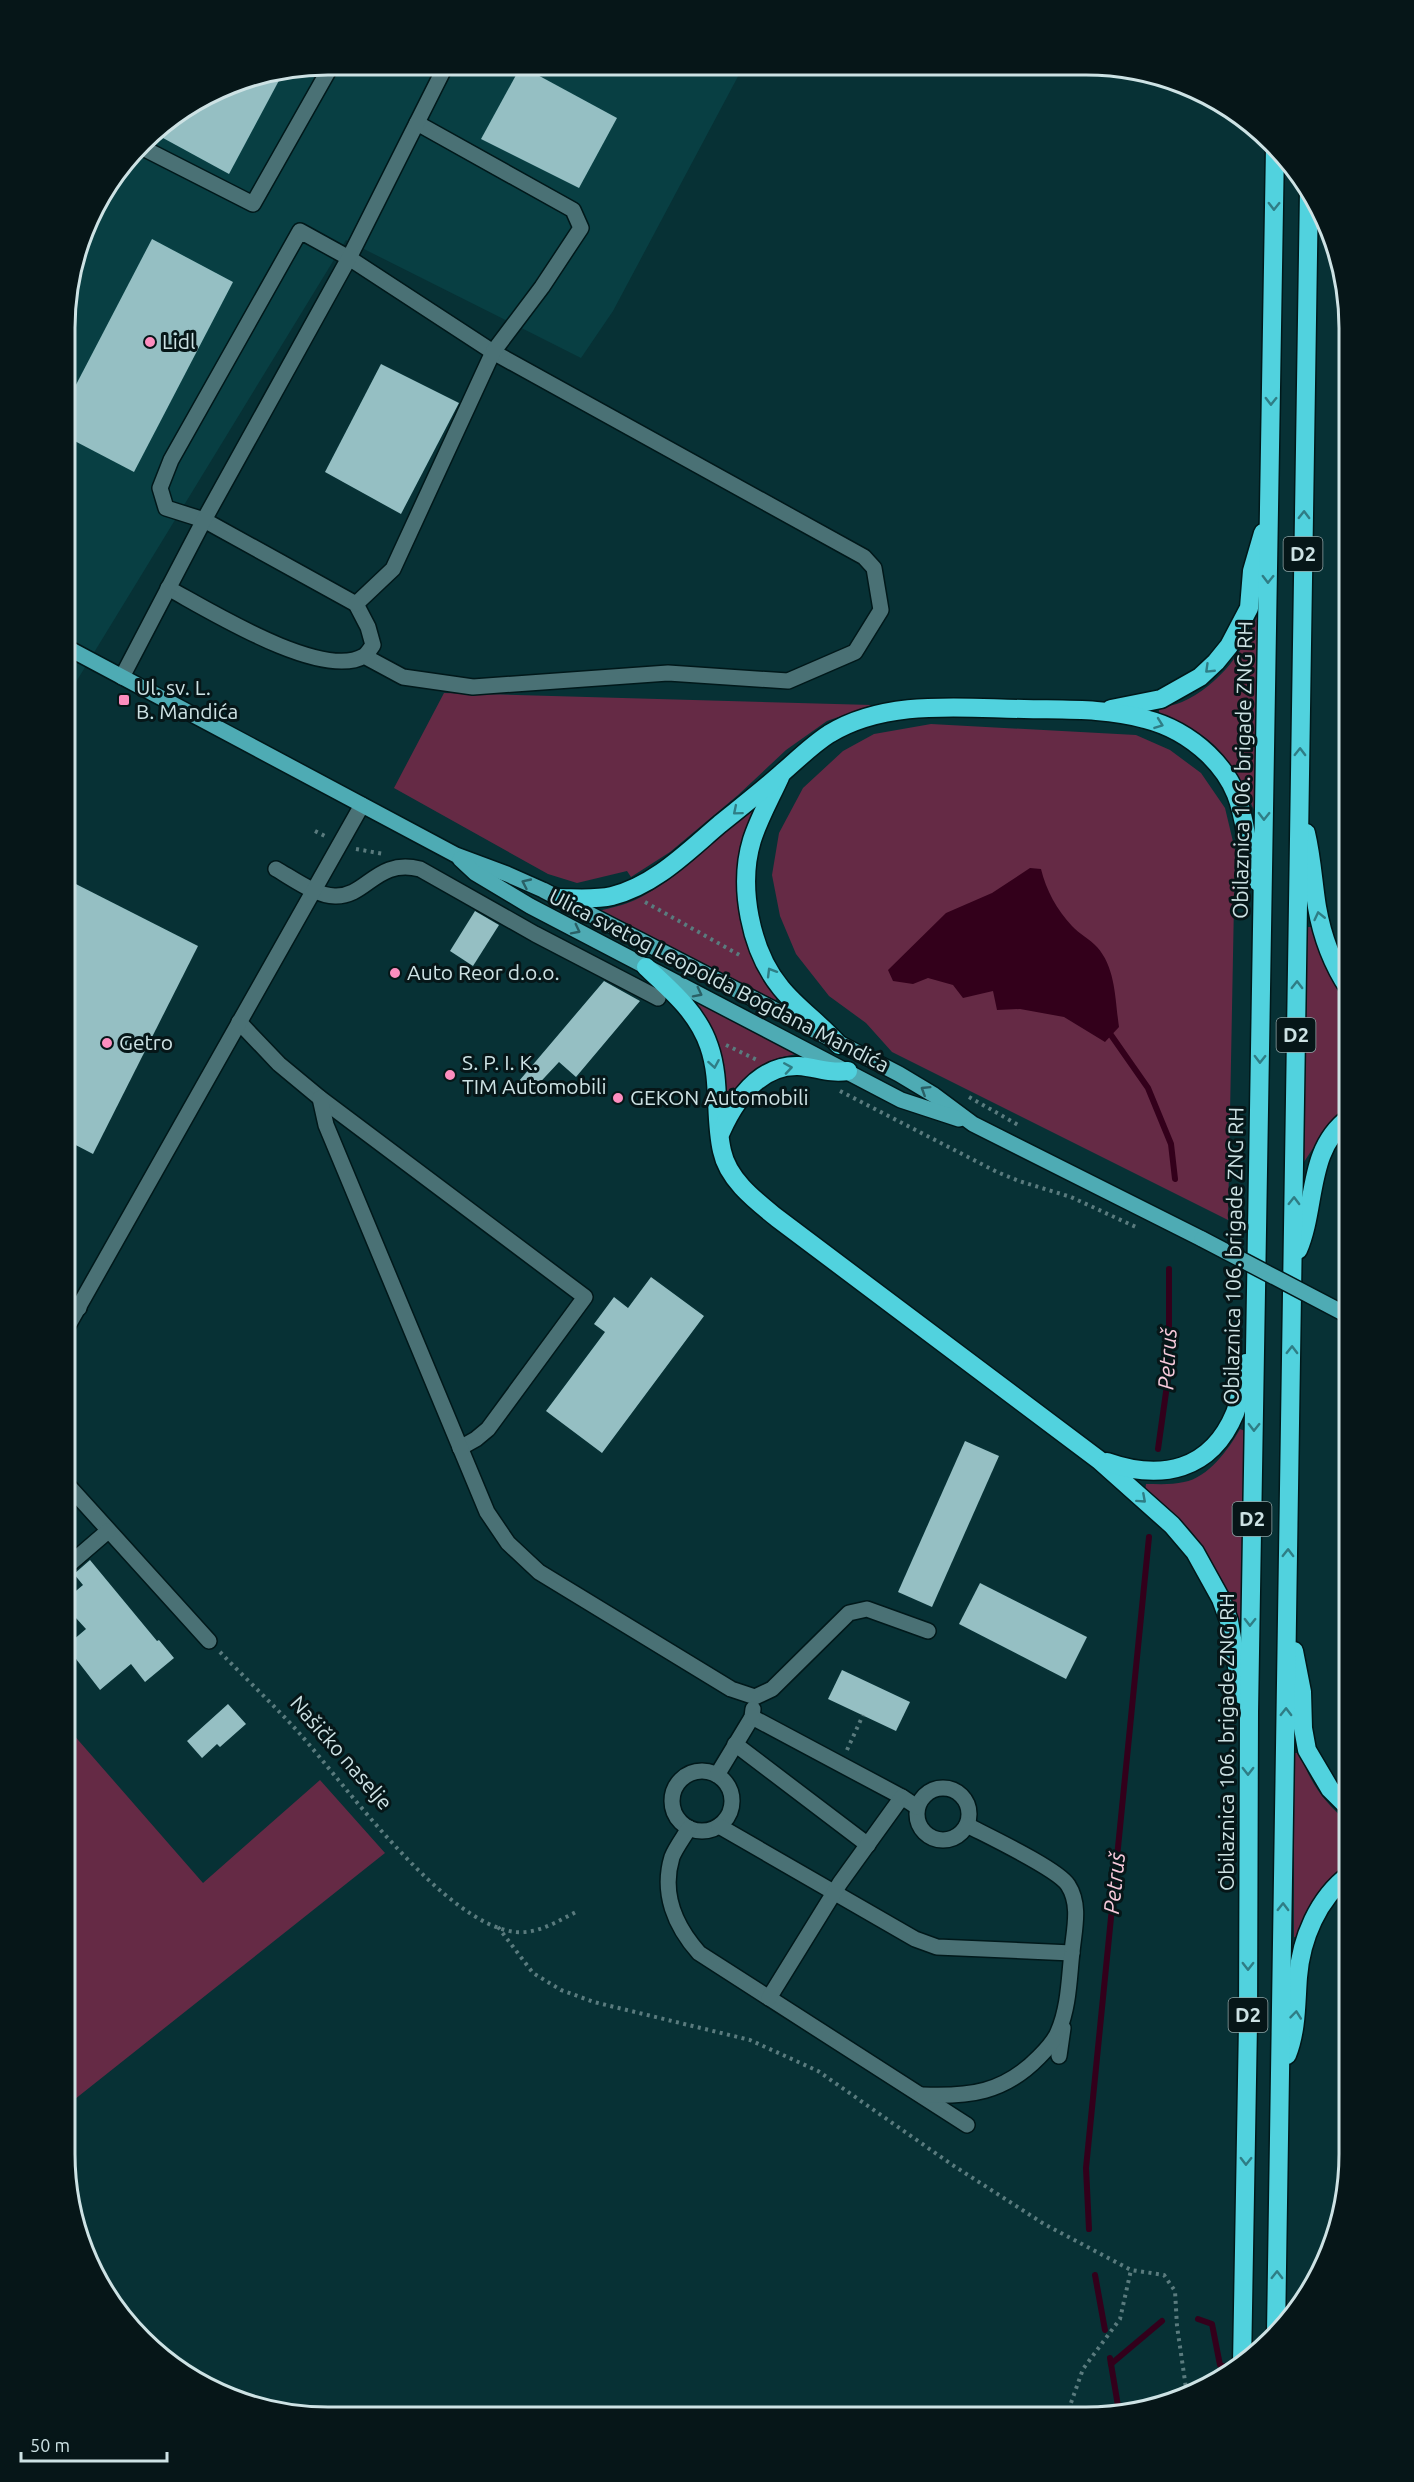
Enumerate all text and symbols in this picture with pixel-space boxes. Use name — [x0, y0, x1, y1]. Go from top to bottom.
one-way arrow — [1268, 201, 1280, 210]
place label: Lidl — [162, 329, 196, 353]
marker: Lidl — [143, 335, 157, 349]
one-way arrow — [1265, 396, 1277, 405]
one-way arrow — [1298, 510, 1310, 519]
road number: D2 — [1284, 537, 1322, 571]
one-way arrow — [1262, 575, 1275, 584]
street label: Obilaznica 106. brigade ZNG RH — [1227, 621, 1257, 919]
one-way arrow — [1206, 661, 1217, 672]
place label: Ul. sv. L. B. Mandića — [136, 675, 238, 723]
marker: Ul. sv. L. B. Mandića — [117, 693, 131, 707]
one-way arrow — [1153, 716, 1164, 729]
one-way arrow — [1294, 747, 1306, 756]
one-way arrow — [733, 804, 744, 815]
one-way arrow — [1258, 812, 1271, 821]
one-way arrow — [522, 878, 533, 890]
street label: Ulica svetog Leopolda Bogdana Mandića — [545, 884, 893, 1077]
one-way arrow — [1314, 911, 1327, 921]
one-way arrow — [570, 923, 580, 934]
place label: Auto Reor d.o.o. — [407, 960, 560, 984]
marker: Auto Reor d.o.o. — [388, 966, 402, 980]
one-way arrow — [766, 968, 778, 978]
one-way arrow — [1291, 981, 1303, 990]
one-way arrow — [692, 986, 703, 998]
road number: D2 — [1276, 1018, 1316, 1052]
place label: Getro — [119, 1030, 173, 1054]
marker: Getro — [100, 1036, 114, 1050]
place label: S. P. I. K. TIM Automobili — [462, 1050, 607, 1098]
one-way arrow — [1254, 1054, 1266, 1063]
one-way arrow — [707, 1060, 719, 1069]
one-way arrow — [783, 1062, 793, 1075]
marker: S. P. I. K. TIM Automobili — [443, 1068, 457, 1082]
place label: GEKON Automobili — [630, 1085, 809, 1109]
one-way arrow — [921, 1086, 931, 1098]
marker: GEKON Automobili — [611, 1091, 625, 1105]
street label: Obilaznica 106. brigade ZNG RH — [1218, 1107, 1248, 1405]
one-way arrow — [1288, 1197, 1300, 1206]
water label: Petruš — [1152, 1327, 1181, 1391]
one-way arrow — [1286, 1345, 1298, 1354]
one-way arrow — [1247, 1422, 1260, 1431]
one-way arrow — [1135, 1492, 1146, 1503]
road number: D2 — [1232, 1502, 1272, 1536]
one-way arrow — [1282, 1548, 1294, 1557]
street label: Obilaznica 106. brigade ZNG RH — [1214, 1593, 1238, 1891]
one-way arrow — [1244, 1617, 1256, 1626]
street label: Našičko naselje — [286, 1691, 398, 1814]
one-way arrow — [1280, 1708, 1292, 1717]
one-way arrow — [1242, 1766, 1254, 1775]
water label: Petruš — [1098, 1850, 1129, 1915]
one-way arrow — [1277, 1903, 1289, 1912]
one-way arrow — [1242, 1961, 1254, 1970]
road number: D2 — [1228, 1998, 1268, 2032]
one-way arrow — [1289, 2010, 1302, 2019]
one-way arrow — [1239, 2156, 1252, 2165]
one-way arrow — [1271, 2270, 1283, 2279]
scale bar — [21, 2425, 166, 2463]
text: 50 m — [30, 2435, 70, 2455]

